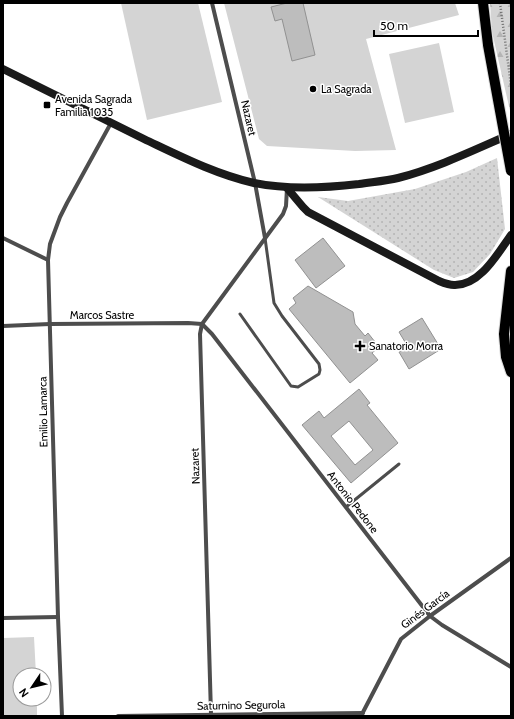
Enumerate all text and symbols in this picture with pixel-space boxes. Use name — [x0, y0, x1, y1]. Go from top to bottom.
scale bar — [374, 12, 478, 38]
text: 50 m — [380, 18, 408, 33]
place label: La Sagrada — [321, 82, 372, 96]
marker: La Sagrada — [308, 84, 318, 94]
place label: Avenida Sagrada Familia 1035 — [55, 92, 133, 119]
street label: Nazaret — [238, 99, 260, 137]
marker: Avenida Sagrada Familia 1035 — [42, 100, 52, 110]
street label: Marcos Sastre — [70, 308, 135, 322]
place label: Sanatorio Morra — [369, 339, 444, 353]
marker: Sanatorio Morra — [354, 340, 366, 352]
street label: Emilio Lamarca — [35, 376, 51, 447]
street label: Nazaret — [187, 447, 203, 484]
street label: Antonio Pedone — [324, 468, 382, 536]
street label: Ginés García — [398, 586, 453, 632]
north arrow — [12, 667, 52, 707]
text: N — [16, 686, 32, 700]
street label: Saturnino Segurola — [197, 697, 286, 713]

